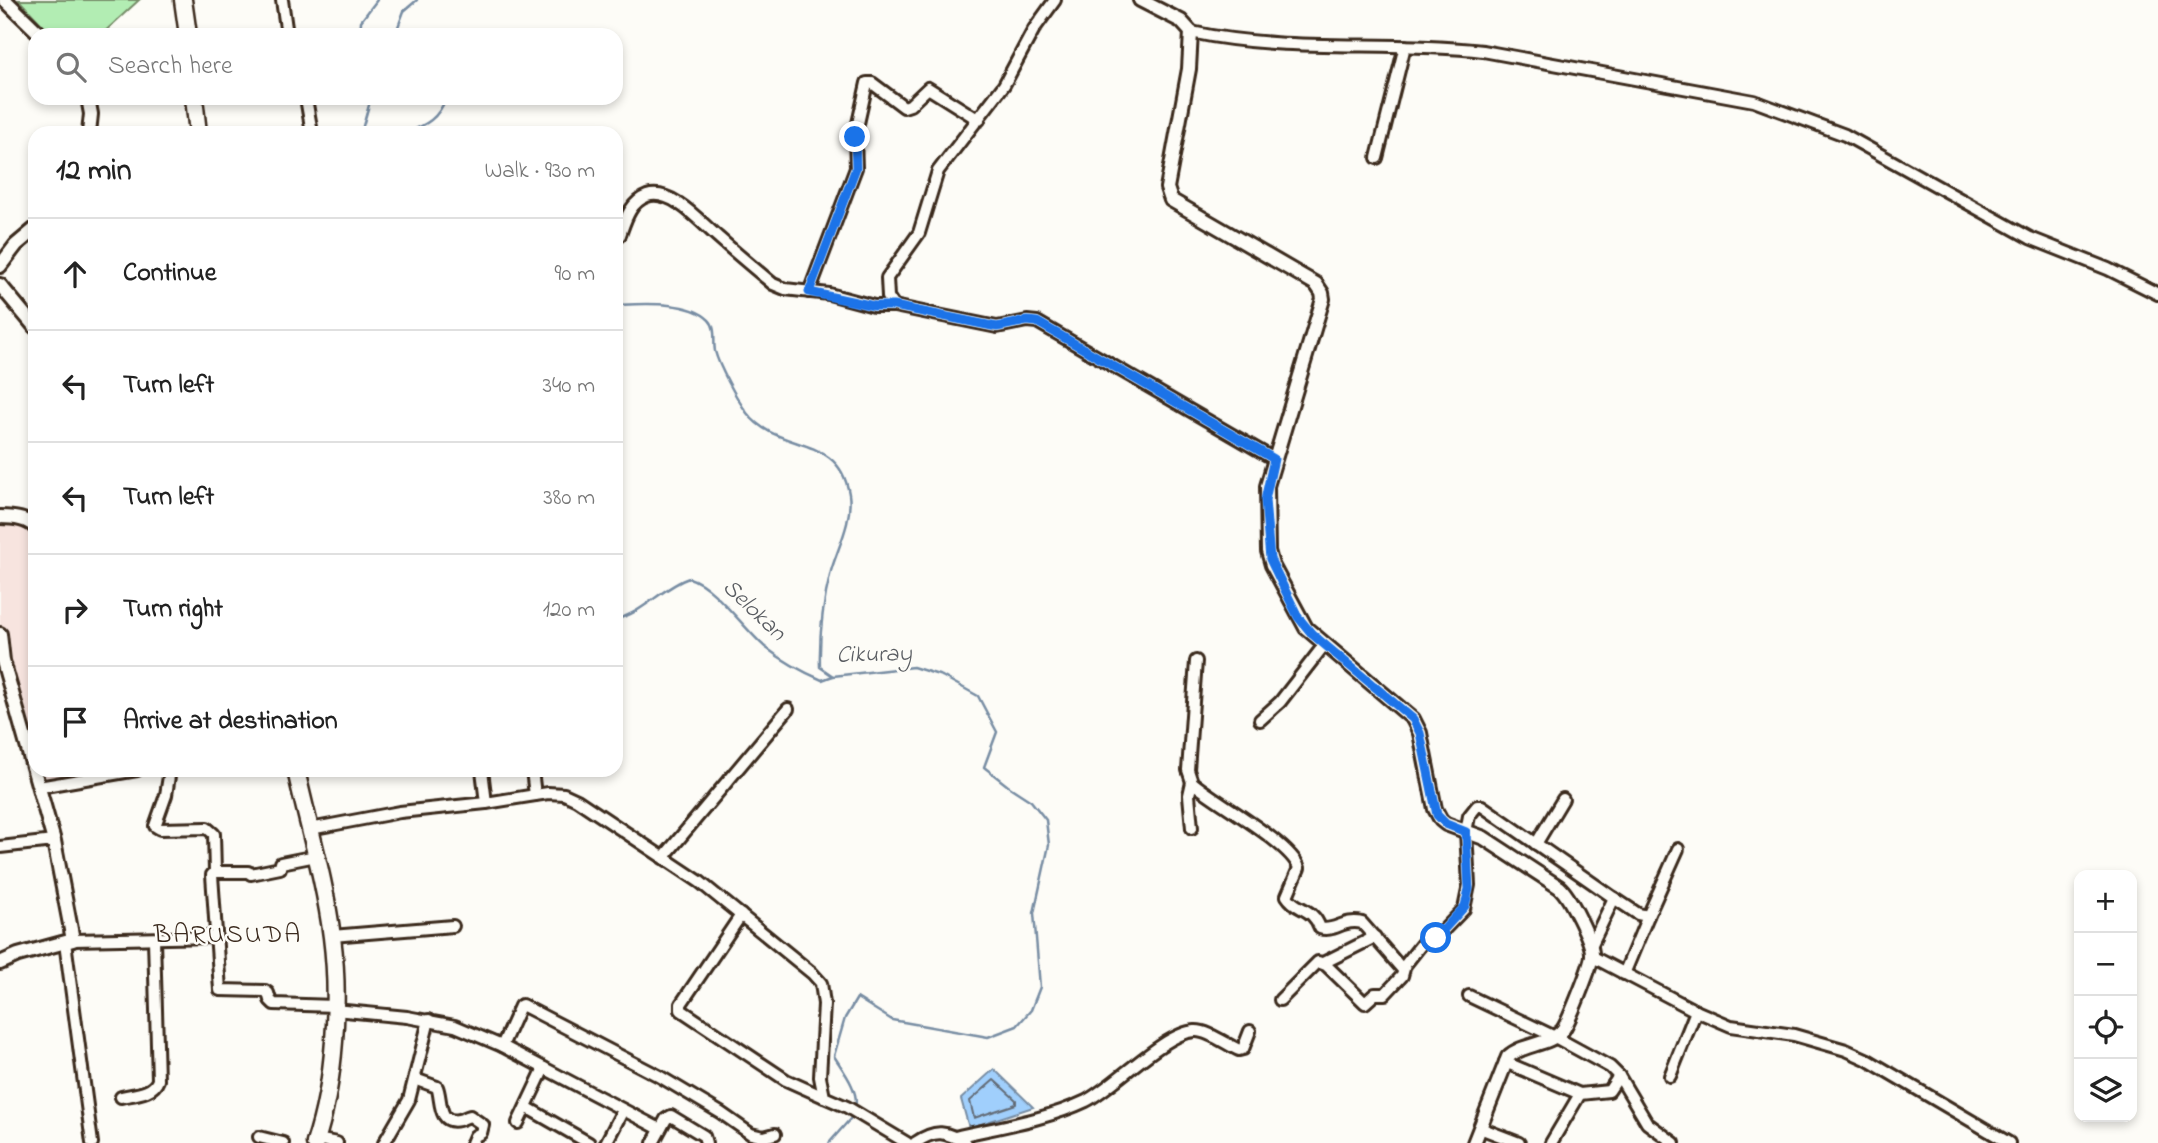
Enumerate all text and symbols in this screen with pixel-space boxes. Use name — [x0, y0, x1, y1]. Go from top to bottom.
search box — [28, 28, 623, 105]
icon: search — [52, 48, 90, 86]
text: Search here — [108, 48, 233, 86]
route end — [839, 121, 870, 152]
text: 12 min — [56, 150, 131, 194]
text: Walk · 930 m — [484, 155, 595, 188]
icon: ahead — [56, 255, 94, 293]
text: Continue — [123, 255, 216, 293]
text: 90 m — [555, 258, 595, 291]
icon: left — [56, 367, 94, 405]
text: Turn left — [123, 367, 214, 405]
text: 340 m — [542, 370, 595, 403]
icon: left — [56, 479, 94, 517]
text: Turn left — [123, 479, 214, 517]
text: 380 m — [543, 482, 595, 515]
water label: Selokan — [713, 571, 794, 651]
icon: right — [56, 591, 94, 629]
text: Turn right — [123, 591, 223, 629]
text: 120 m — [543, 594, 595, 627]
water label: Cikuray — [836, 637, 913, 674]
icon: arrive — [56, 703, 94, 741]
text: Arrive at destination — [123, 703, 338, 741]
map controls — [2074, 870, 2137, 1122]
button: + — [2074, 870, 2137, 933]
district label: BARUSUDA — [153, 917, 302, 955]
route start — [1420, 922, 1451, 953]
button: − — [2074, 933, 2137, 996]
button: locate — [2074, 996, 2137, 1059]
button: layers — [2074, 1059, 2137, 1122]

